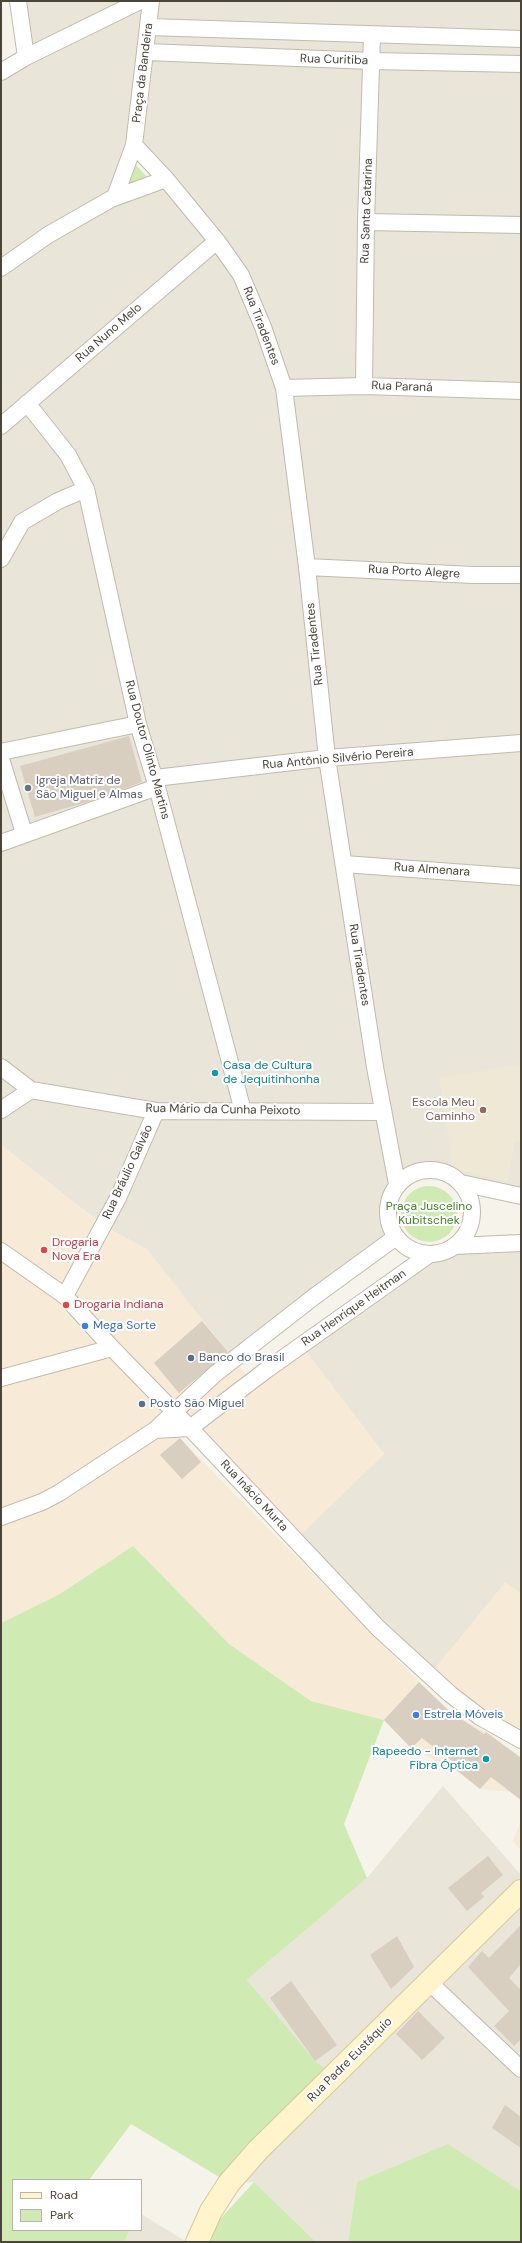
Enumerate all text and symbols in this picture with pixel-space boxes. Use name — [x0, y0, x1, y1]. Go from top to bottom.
street label: Praça da Bandeira — [130, 22, 156, 124]
street label: Rua Curitiba — [300, 52, 368, 68]
street label: Rua Santa Catarina — [358, 158, 376, 264]
street label: Rua Tiradentes — [239, 285, 283, 367]
street label: Rua Nuno Melo — [73, 300, 145, 366]
street label: Rua Paraná — [371, 379, 433, 395]
street label: Rua Porto Alegre — [368, 562, 460, 582]
street label: Rua Tiradentes — [304, 602, 326, 686]
street label: Rua Doutor Olinto Martins — [121, 679, 173, 821]
street label: Rua Antônio Silvério Pereira — [262, 745, 414, 773]
place label: Igreja Matriz de São Miguel e Almas — [36, 774, 143, 802]
marker: Igreja Matriz de São Miguel e Almas — [23, 783, 33, 793]
street label: Rua Almenara — [393, 860, 471, 880]
street label: Rua Tiradentes — [345, 923, 373, 1007]
place label: Casa de Cultura de Jequitinhonha — [223, 1059, 319, 1087]
marker: Casa de Cultura de Jequitinhonha — [210, 1068, 220, 1078]
place label: Escola Meu Caminho — [412, 1096, 475, 1124]
street label: Rua Mário da Cunha Peixoto — [146, 1101, 300, 1119]
marker: Escola Meu Caminho — [478, 1105, 488, 1115]
street label: Rua Bráulio Galvão — [100, 1122, 156, 1222]
park label: Praça Juscelino Kubitschek — [386, 1200, 472, 1228]
place label: Drogaria Nova Era — [52, 1236, 101, 1264]
marker: Drogaria Nova Era — [39, 1245, 49, 1255]
street label: Rua Henrique Heitman — [299, 1267, 409, 1349]
place label: Drogaria Indiana — [74, 1298, 164, 1312]
marker: Drogaria Indiana — [61, 1300, 71, 1310]
place label: Mega Sorte — [93, 1319, 156, 1333]
marker: Mega Sorte — [80, 1321, 90, 1331]
place label: Banco do Brasil — [199, 1351, 284, 1365]
marker: Banco do Brasil — [186, 1353, 196, 1363]
place label: Posto São Miguel — [150, 1397, 244, 1411]
marker: Posto São Miguel — [137, 1399, 147, 1409]
street label: Rua Inácio Murta — [217, 1457, 291, 1535]
place label: Estrela Móveis — [424, 1708, 503, 1722]
marker: Estrela Móveis — [411, 1710, 421, 1720]
place label: Rapeedo - Internet Fibra Óptica — [372, 1745, 478, 1773]
marker: Rapeedo - Internet Fibra Óptica — [481, 1754, 491, 1764]
street label: Rua Padre Eustáquio — [305, 2015, 395, 2105]
legend — [12, 2179, 142, 2231]
text: Road — [50, 2187, 78, 2203]
text: Park — [50, 2207, 74, 2223]

